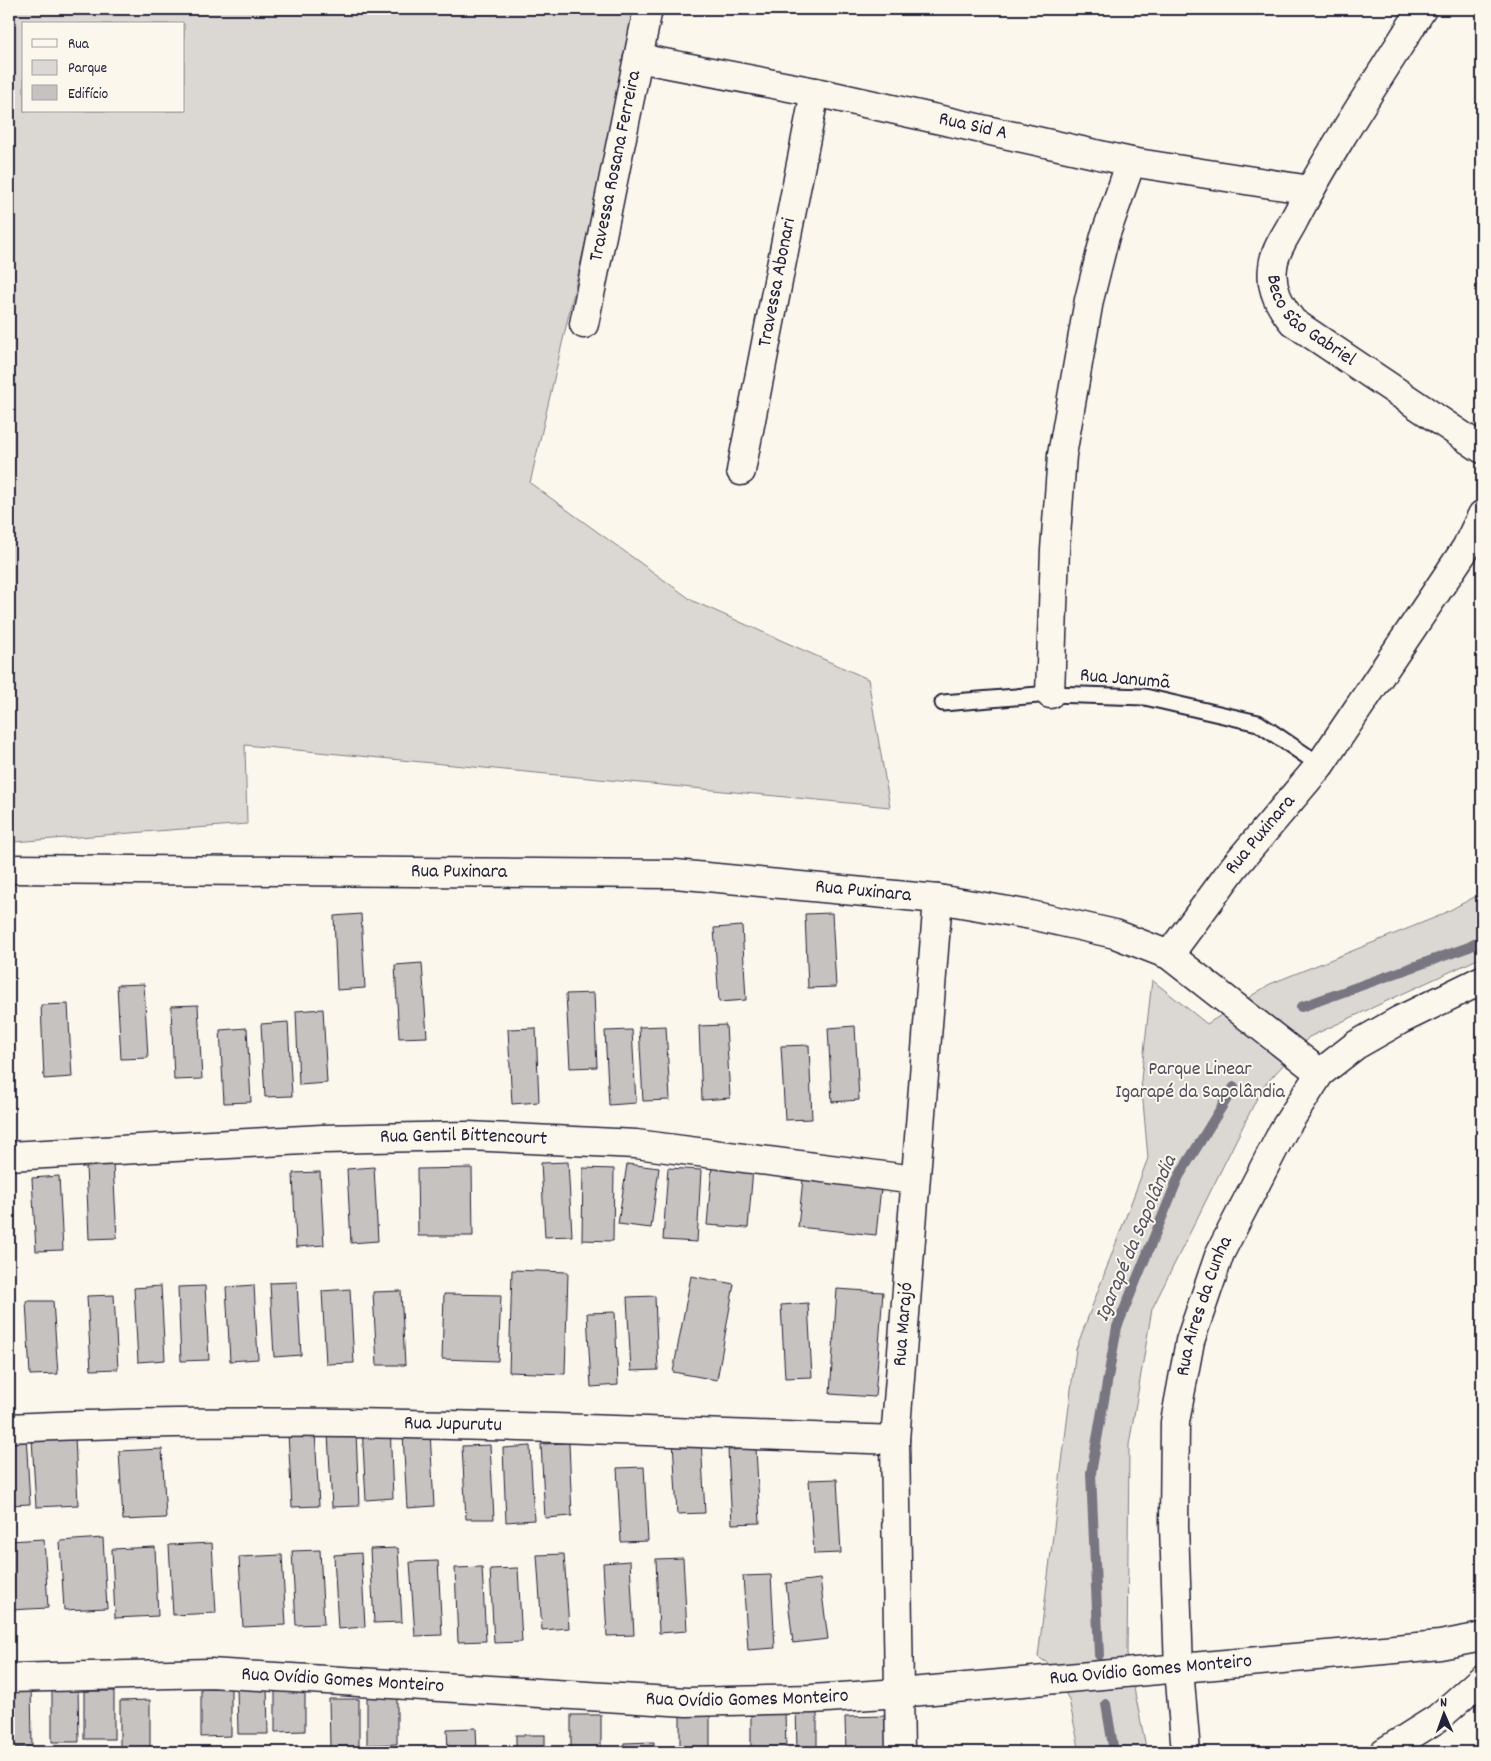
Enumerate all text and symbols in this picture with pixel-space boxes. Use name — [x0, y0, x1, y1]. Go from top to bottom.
legend — [22, 22, 185, 112]
text: Rua — [68, 34, 90, 56]
text: Parque — [68, 58, 108, 80]
street label: Travessa Rosana Ferreira — [583, 68, 649, 264]
text: Edifício — [68, 84, 108, 106]
street label: Rua Sid A — [936, 106, 1010, 148]
street label: Travessa Abonari — [751, 215, 804, 350]
street label: Beco São Gabriel — [1258, 274, 1361, 374]
street label: Rua Janumã — [1079, 662, 1171, 698]
street label: Rua Puxinara — [1219, 789, 1303, 881]
street label: Rua Puxinara — [411, 858, 508, 887]
street label: Rua Puxinara — [814, 873, 913, 910]
park label: Parque Linear Igarapé da Sapolândia — [1115, 1056, 1285, 1107]
street label: Rua Gentil Bittencourt — [380, 1122, 548, 1154]
water label: Igarapé da Sapolândia — [1088, 1150, 1186, 1327]
street label: Rua Aires da Cunha — [1170, 1231, 1241, 1379]
street label: Rua Marajó — [887, 1281, 921, 1368]
street label: Rua Jupurutu — [404, 1410, 502, 1440]
street label: Rua Ovídio Gomes Monteiro — [1048, 1648, 1253, 1694]
street label: Rua Ovídio Gomes Monteiro — [240, 1661, 445, 1701]
street label: Rua Ovídio Gomes Monteiro — [645, 1683, 850, 1716]
north arrow — [1418, 1688, 1468, 1738]
text: N — [1440, 1693, 1448, 1713]

